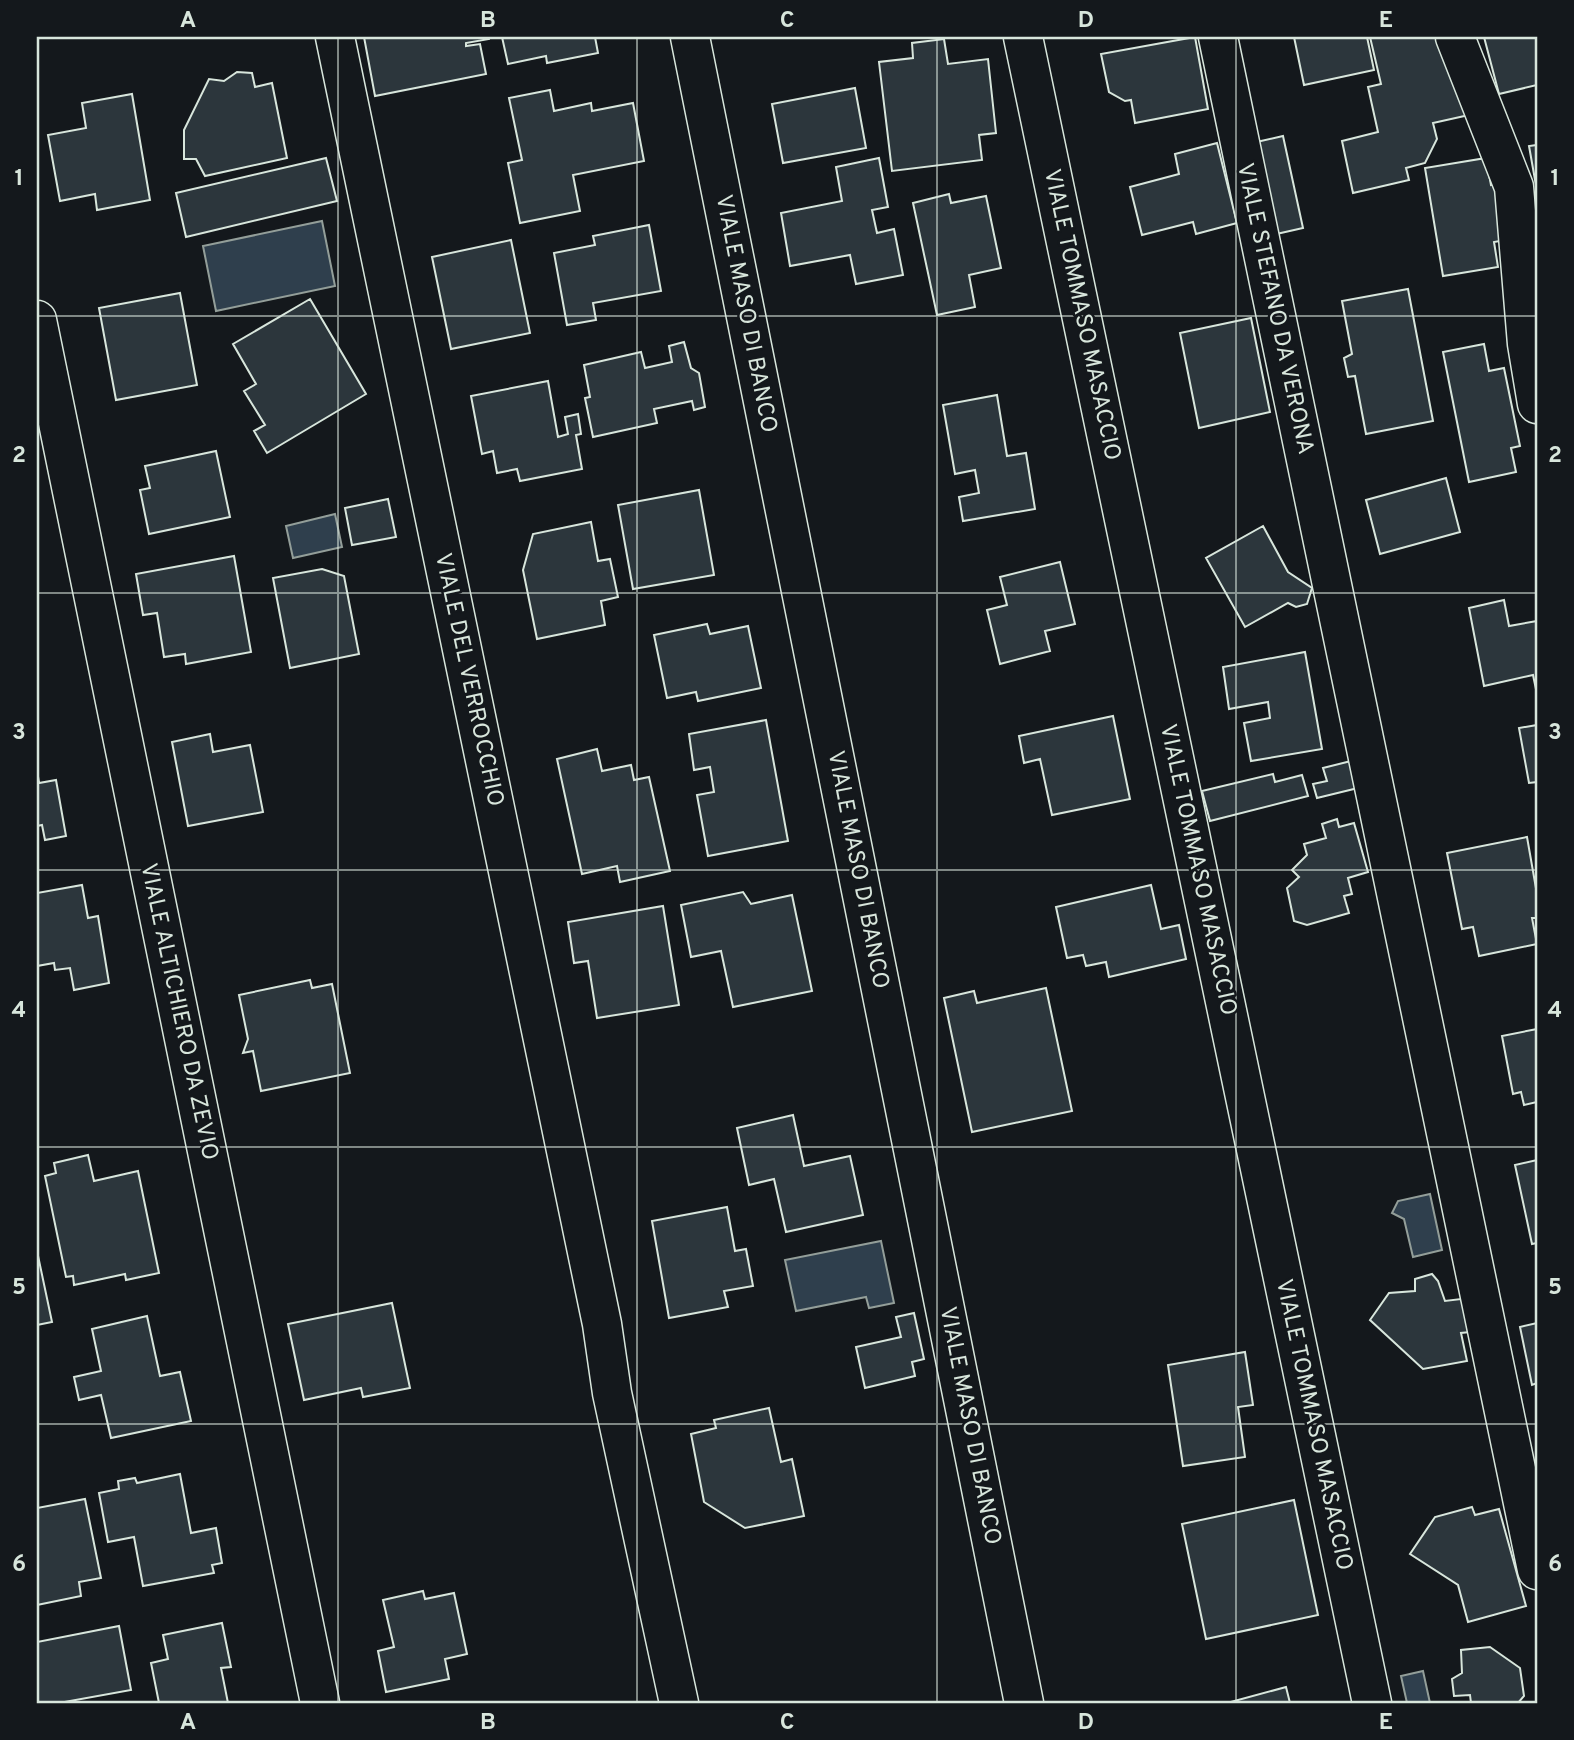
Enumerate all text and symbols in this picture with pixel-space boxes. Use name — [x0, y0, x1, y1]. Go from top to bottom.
text: A — [180, 7, 196, 36]
text: B — [480, 7, 496, 36]
text: C — [780, 7, 794, 36]
text: D — [1078, 7, 1094, 36]
text: E — [1379, 7, 1393, 36]
street label: VIALE STEFANO DA VERONA — [1229, 161, 1319, 457]
text: 1 — [14, 165, 24, 194]
text: 1 — [1550, 165, 1560, 194]
street label: VIALE TOMMASO MASACCIO — [1036, 167, 1126, 463]
street label: VIALE MASO DI BANCO — [708, 192, 782, 436]
text: 2 — [12, 442, 26, 471]
text: 2 — [1548, 442, 1562, 471]
street label: VIALE DEL VERROCCHIO — [427, 551, 509, 809]
text: 3 — [12, 719, 26, 748]
text: 3 — [1548, 719, 1562, 748]
street label: VIALE TOMMASO MASACCIO — [1152, 722, 1242, 1018]
street label: VIALE MASO DI BANCO — [820, 748, 894, 992]
street label: VIALE ALTICHIERO DA ZEVIO — [132, 861, 224, 1163]
text: 4 — [12, 997, 26, 1026]
text: 4 — [1548, 997, 1562, 1026]
text: 5 — [12, 1274, 26, 1303]
text: 5 — [1548, 1274, 1562, 1303]
street label: VIALE TOMMASO MASACCIO — [1268, 1277, 1358, 1573]
street label: VIALE MASO DI BANCO — [932, 1304, 1006, 1548]
text: 6 — [12, 1551, 26, 1580]
text: 6 — [1548, 1551, 1562, 1580]
text: A — [180, 1709, 196, 1738]
text: B — [480, 1709, 496, 1738]
text: C — [780, 1709, 794, 1738]
text: D — [1078, 1709, 1094, 1738]
text: E — [1379, 1709, 1393, 1738]

